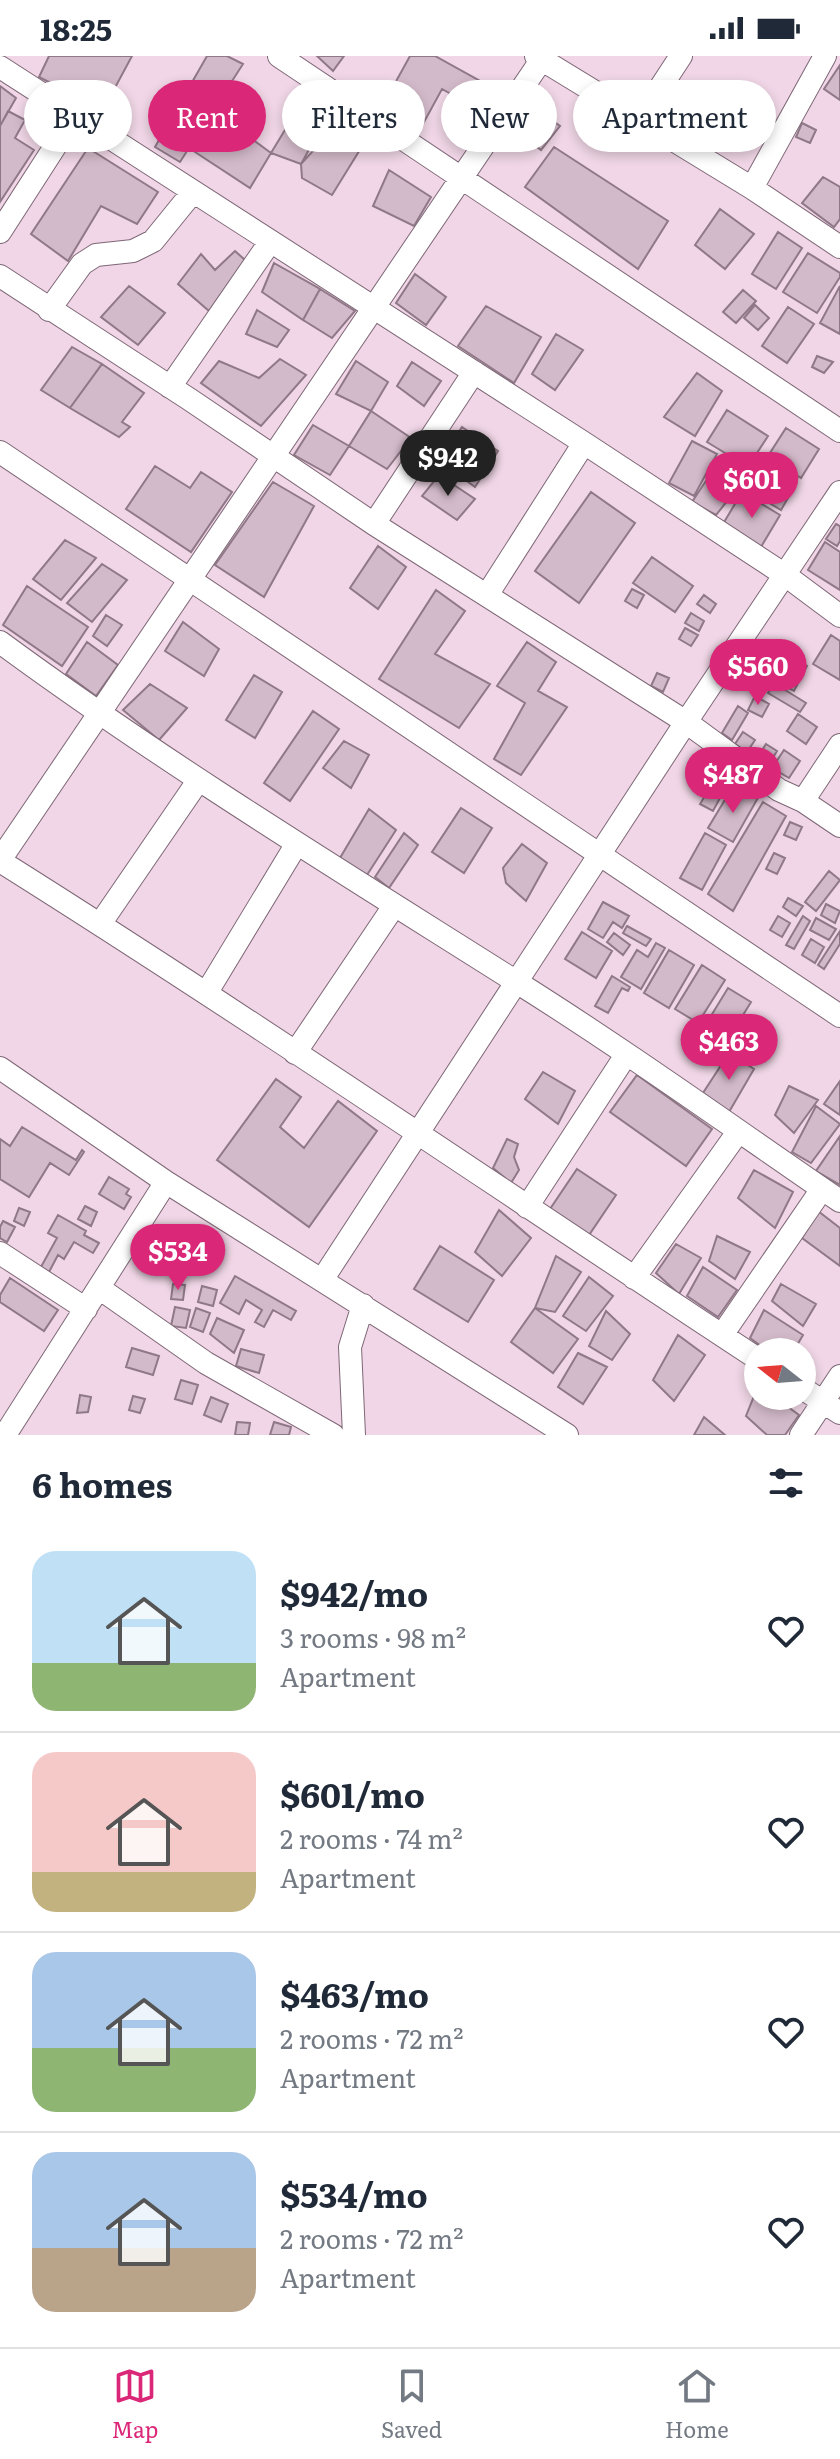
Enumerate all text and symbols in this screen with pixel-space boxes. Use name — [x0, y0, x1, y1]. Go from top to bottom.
text: 18:25 — [40, 6, 112, 50]
chip: Buy — [24, 80, 132, 152]
chip: Rent — [148, 80, 266, 152]
chip: Filters — [282, 80, 425, 152]
chip: New — [441, 80, 557, 152]
chip: Apartment — [573, 80, 776, 152]
pin: $942 — [401, 430, 495, 498]
text: $942 — [418, 436, 478, 475]
pin: $601 — [705, 452, 799, 520]
text: $601 — [723, 458, 781, 497]
pin: $560 — [711, 639, 805, 707]
text: $560 — [728, 645, 788, 684]
pin: $487 — [686, 747, 780, 815]
text: $487 — [703, 753, 763, 792]
pin: $463 — [682, 1014, 776, 1082]
text: $463 — [699, 1020, 759, 1059]
pin: $534 — [131, 1224, 225, 1292]
text: $534 — [148, 1230, 208, 1269]
north arrow — [744, 1338, 816, 1410]
map controls — [744, 1338, 816, 1410]
text: 6 homes — [32, 1458, 172, 1508]
icon: filters — [764, 1461, 808, 1505]
text: $942/mo — [280, 1567, 428, 1617]
icon: home — [96, 1583, 192, 1679]
icon: heart — [764, 1609, 808, 1653]
text: 3 rooms · 98 m² — [280, 1617, 466, 1656]
text: Apartment — [280, 1656, 416, 1695]
text: $601/mo — [280, 1768, 425, 1818]
icon: home — [96, 1784, 192, 1880]
icon: heart — [764, 1810, 808, 1854]
text: 2 rooms · 74 m² — [280, 1818, 463, 1857]
text: Apartment — [280, 1857, 416, 1896]
text: $463/mo — [280, 1968, 429, 2018]
icon: home — [96, 1984, 192, 2080]
icon: heart — [764, 2010, 808, 2054]
text: 2 rooms · 72 m² — [280, 2018, 464, 2057]
text: Apartment — [280, 2057, 416, 2096]
text: $534/mo — [280, 2168, 428, 2218]
icon: home — [96, 2184, 192, 2280]
icon: heart — [764, 2210, 808, 2254]
text: 2 rooms · 72 m² — [280, 2218, 464, 2257]
text: Apartment — [280, 2257, 416, 2296]
tab: Map — [111, 2364, 158, 2445]
tab: Saved — [381, 2364, 442, 2445]
tab: Home — [665, 2364, 729, 2445]

